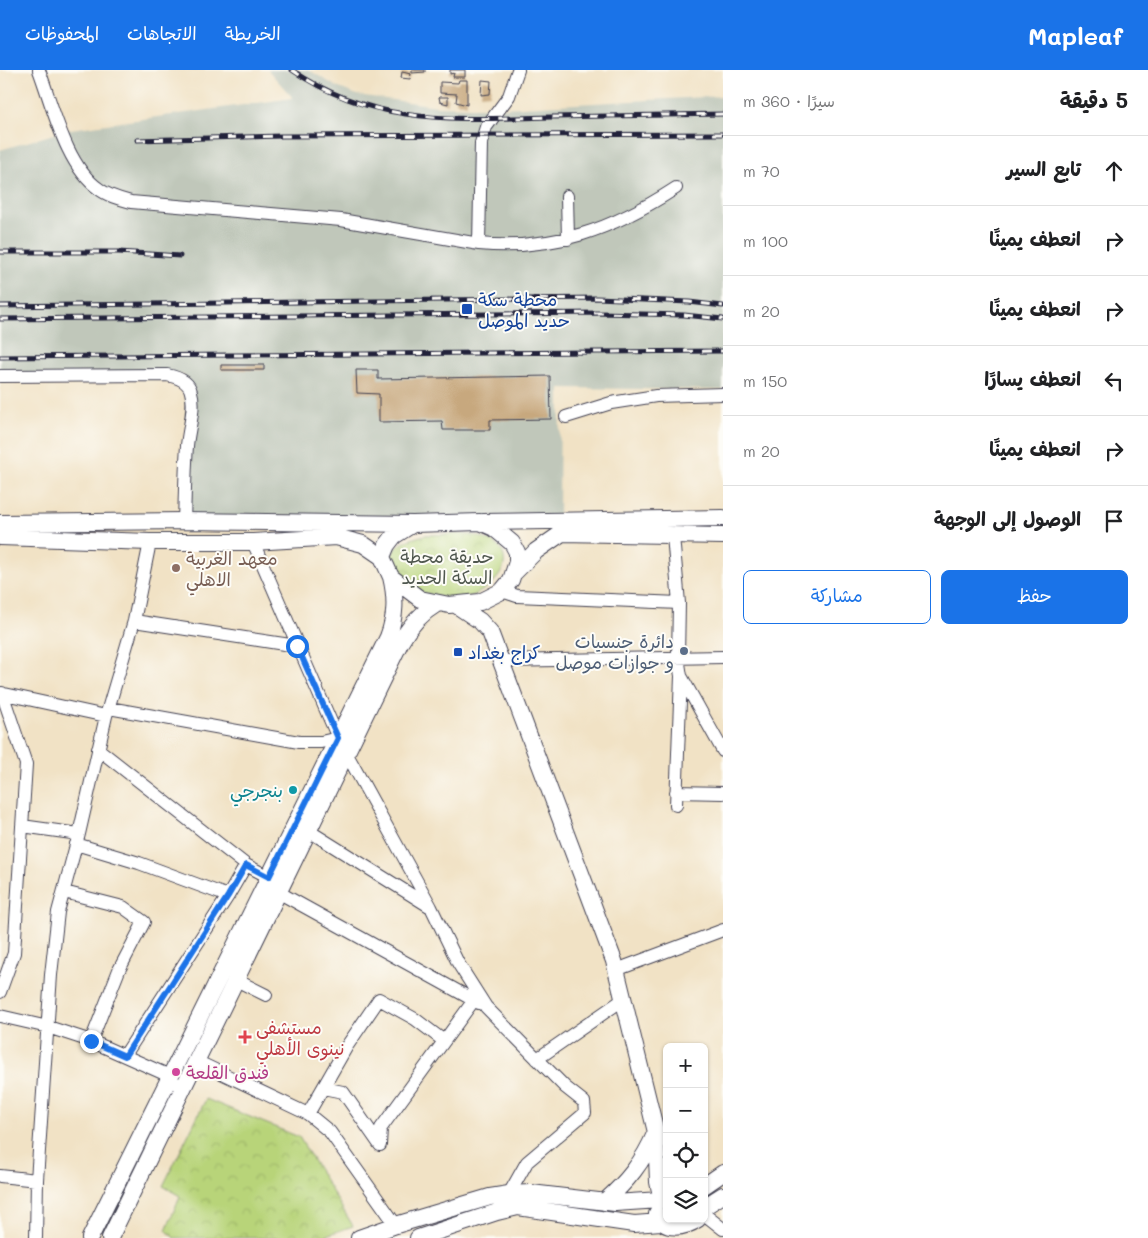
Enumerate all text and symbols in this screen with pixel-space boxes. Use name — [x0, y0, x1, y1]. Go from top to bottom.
text: Mapleaf — [1028, 20, 1123, 51]
text: المحفوظات — [25, 21, 99, 45]
text: الاتجاهات — [127, 21, 197, 45]
text: الخريطة — [225, 21, 281, 45]
text: 5 دقيقة — [1060, 86, 1128, 113]
text: سيرًا · 360 m — [743, 90, 835, 111]
text: تابع السير — [1006, 156, 1081, 181]
icon: ahead — [1100, 157, 1128, 185]
text: 70 m — [743, 160, 780, 181]
text: انعطف يمينًا — [989, 226, 1081, 251]
icon: right — [1100, 227, 1128, 255]
text: 100 m — [743, 230, 788, 251]
place label: محطة سكة حديد الموصل — [478, 287, 570, 332]
text: انعطف يمينًا — [989, 296, 1081, 321]
icon: right — [1100, 297, 1128, 325]
text: 20 m — [743, 300, 780, 321]
marker: محطة سكة حديد الموصل — [460, 302, 474, 316]
text: انعطف يسارًا — [984, 366, 1081, 391]
icon: left — [1100, 367, 1128, 395]
text: 150 m — [743, 370, 787, 391]
text: انعطف يمينًا — [989, 436, 1081, 461]
icon: right — [1100, 437, 1128, 465]
text: 20 m — [743, 440, 780, 461]
text: الوصول إلى الوجهة — [934, 506, 1081, 531]
icon: arrive — [1100, 507, 1128, 535]
park label: حديقة محطة السكة الحديد — [400, 544, 494, 589]
place label: معهد الغربية الاهلي — [186, 546, 278, 596]
marker: معهد الغربية الاهلي — [170, 562, 182, 574]
button: مشاركة — [743, 570, 931, 624]
button: حفظ — [941, 570, 1128, 624]
place label: دائرة جنسيات و جوازات موصل — [555, 629, 674, 674]
route start — [286, 635, 309, 658]
place label: كراج بغداد — [468, 640, 541, 665]
marker: دائرة جنسيات و جوازات موصل — [678, 645, 690, 657]
marker: كراج بغداد — [452, 646, 464, 658]
place label: بنجرجي — [230, 778, 283, 807]
marker: بنجرجي — [287, 784, 299, 796]
place label: مستشفى نينوى الأهلي — [256, 1015, 345, 1065]
route end — [80, 1030, 103, 1053]
marker: مستشفى نينوى الأهلي — [238, 1030, 252, 1044]
map controls — [663, 1043, 708, 1223]
button: + — [663, 1043, 708, 1088]
place label: فندق القلعة — [186, 1060, 269, 1084]
marker: فندق القلعة — [170, 1066, 182, 1078]
button: − — [663, 1088, 708, 1133]
button: locate — [663, 1133, 708, 1178]
button: layers — [663, 1178, 708, 1223]

